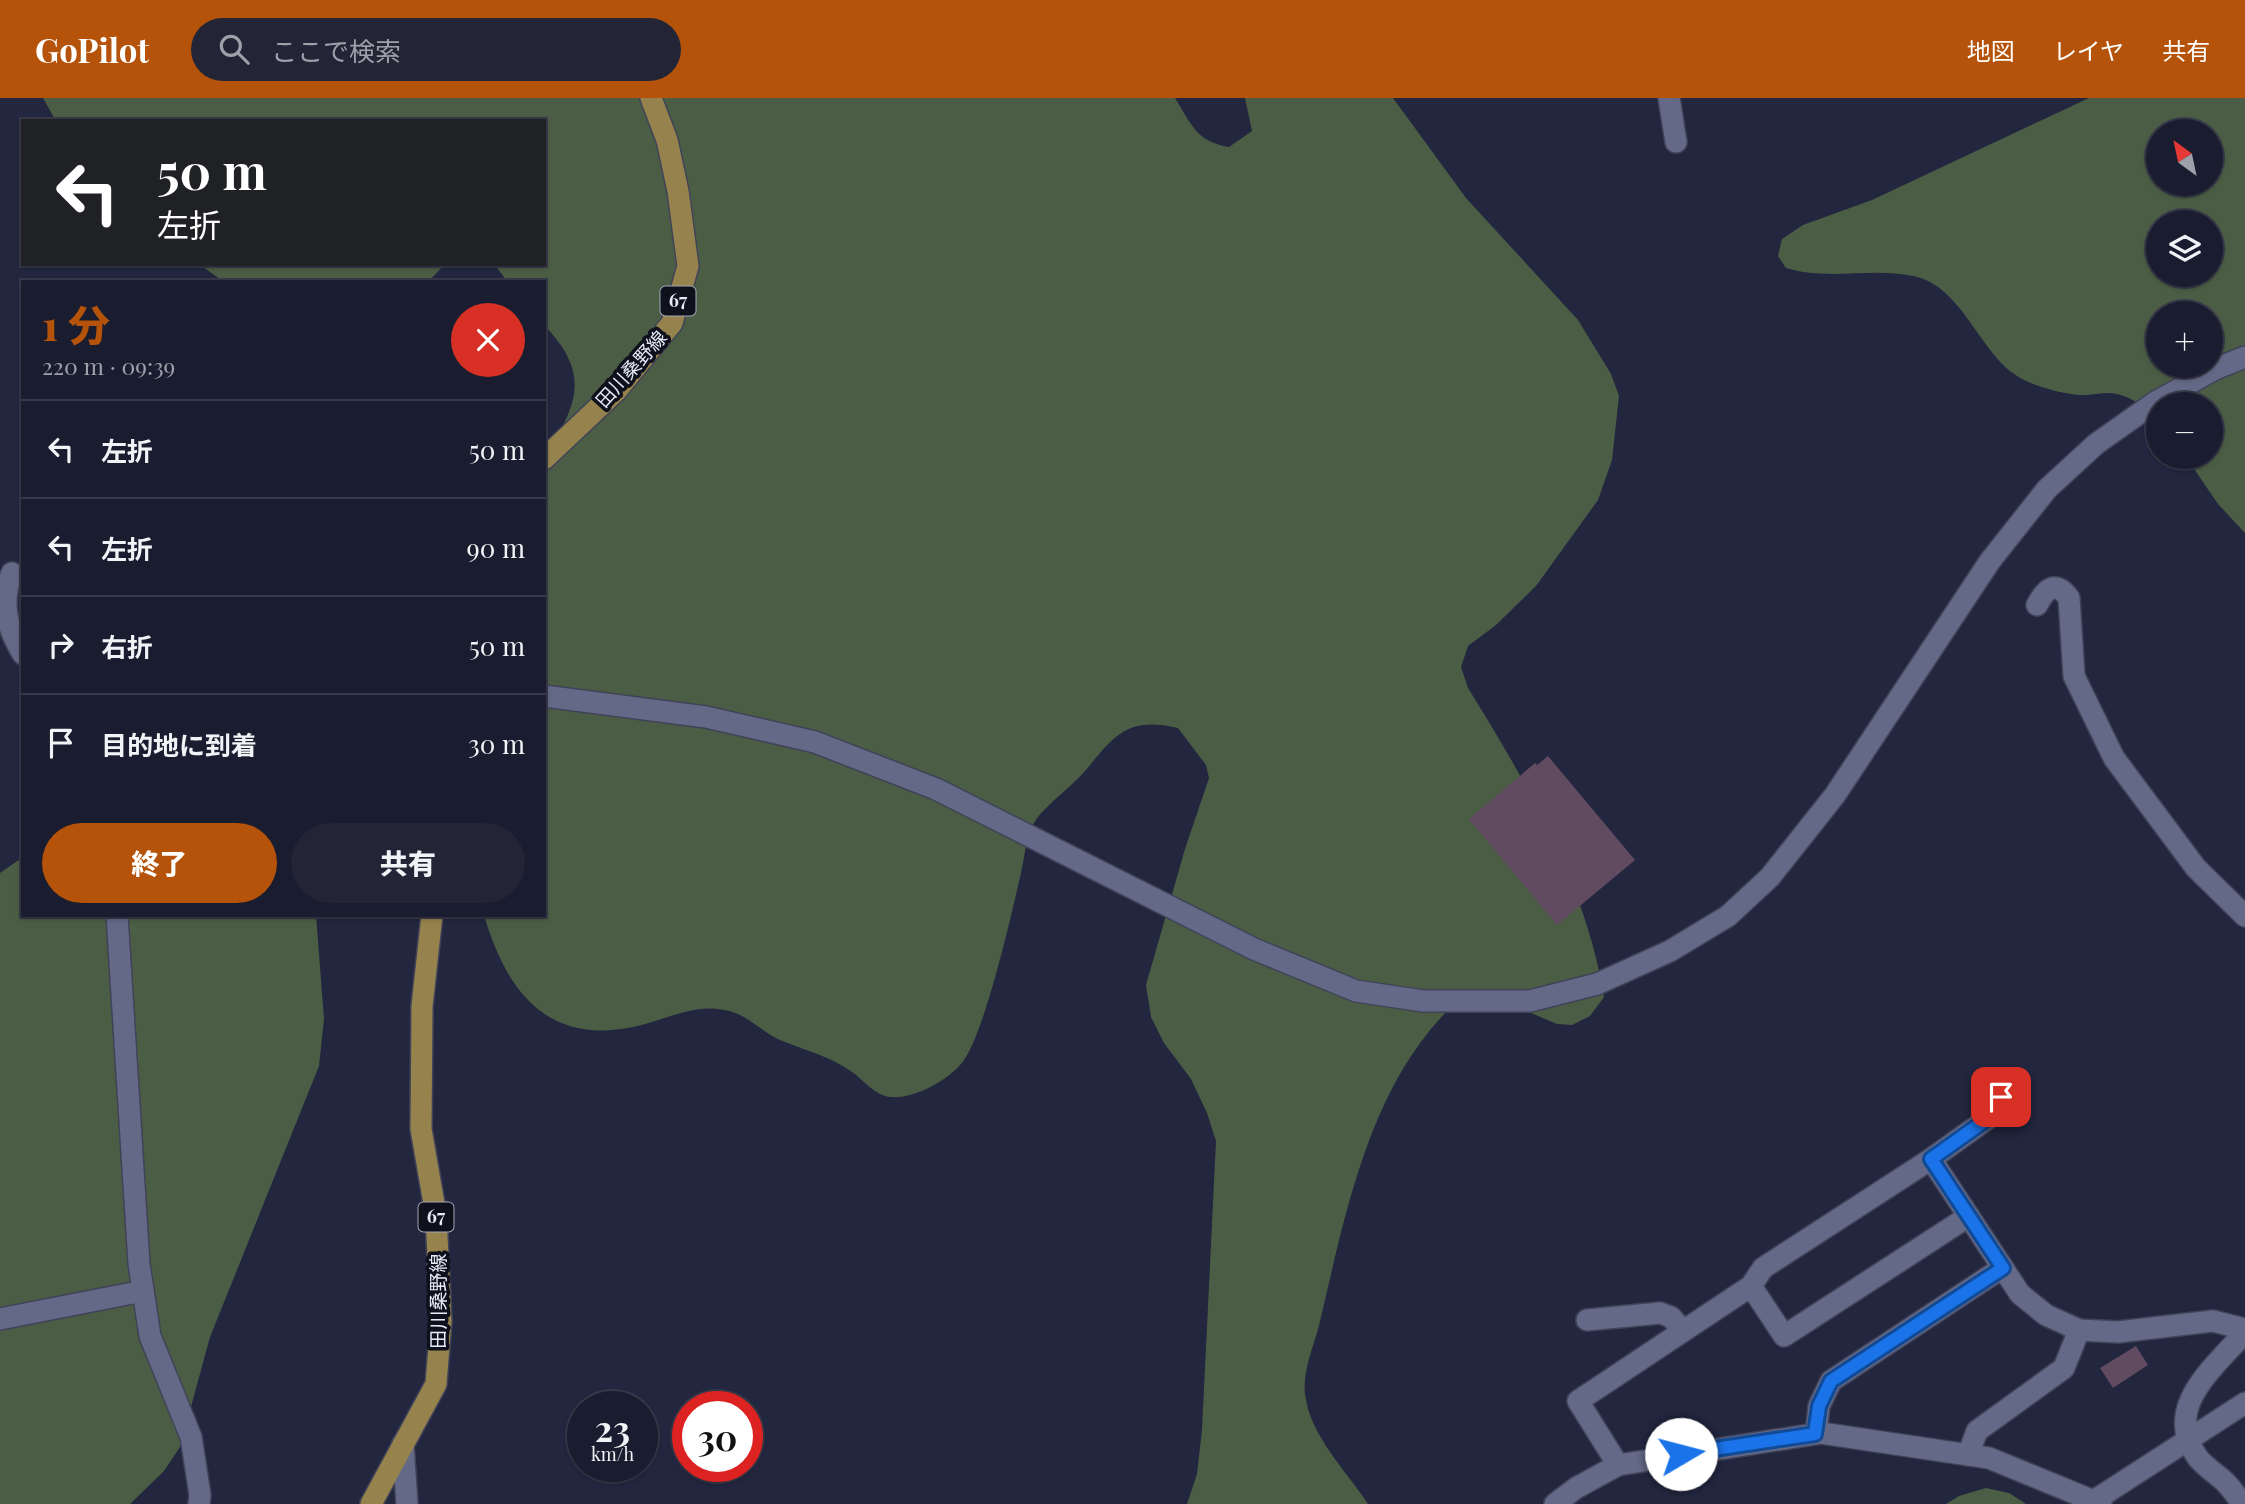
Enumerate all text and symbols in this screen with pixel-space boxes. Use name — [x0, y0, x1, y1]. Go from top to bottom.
search box — [191, 18, 681, 81]
text: GoPilot — [35, 27, 149, 71]
icon: search — [215, 30, 253, 68]
text: ここで検索 — [271, 33, 401, 68]
text: 地図 — [1967, 34, 2015, 66]
text: レイヤ — [2053, 34, 2124, 66]
text: 共有 — [2162, 34, 2210, 66]
north arrow — [2146, 119, 2222, 196]
map controls — [2146, 119, 2223, 469]
text: 50 m — [157, 137, 267, 202]
icon: left — [42, 147, 133, 238]
text: 左折 — [157, 202, 221, 245]
button: layers — [2146, 210, 2223, 287]
road number: 67 — [660, 286, 696, 316]
text: 1 分 — [42, 296, 110, 352]
button: + — [2146, 301, 2223, 378]
button: close — [451, 303, 525, 377]
street label: 田川桑野線 — [589, 324, 672, 412]
text: 220 m · 09:39 — [42, 350, 175, 381]
button: − — [2146, 392, 2223, 469]
icon: left — [42, 430, 80, 468]
text: 50 m — [469, 432, 525, 467]
text: 左折 — [101, 433, 153, 468]
icon: left — [42, 528, 80, 566]
text: 90 m — [467, 530, 525, 565]
text: 左折 — [101, 531, 153, 566]
icon: right — [42, 626, 80, 664]
text: 50 m — [469, 628, 525, 663]
text: 右折 — [101, 629, 153, 664]
icon: arrive — [42, 724, 80, 762]
text: 30 m — [468, 726, 525, 761]
text: 目的地に到着 — [101, 727, 257, 762]
button: 終了 — [42, 823, 277, 903]
button: 共有 — [291, 823, 525, 903]
pin — [1971, 1067, 2031, 1127]
icon: arrive — [1982, 1078, 2020, 1116]
road number: 67 — [418, 1202, 453, 1232]
street label: 田川桑野線 — [424, 1253, 450, 1349]
speed limit sign: 30 — [672, 1391, 763, 1482]
text: 23 — [595, 1404, 630, 1451]
position arrow — [1644, 1417, 1718, 1491]
text: km/h — [591, 1442, 634, 1466]

